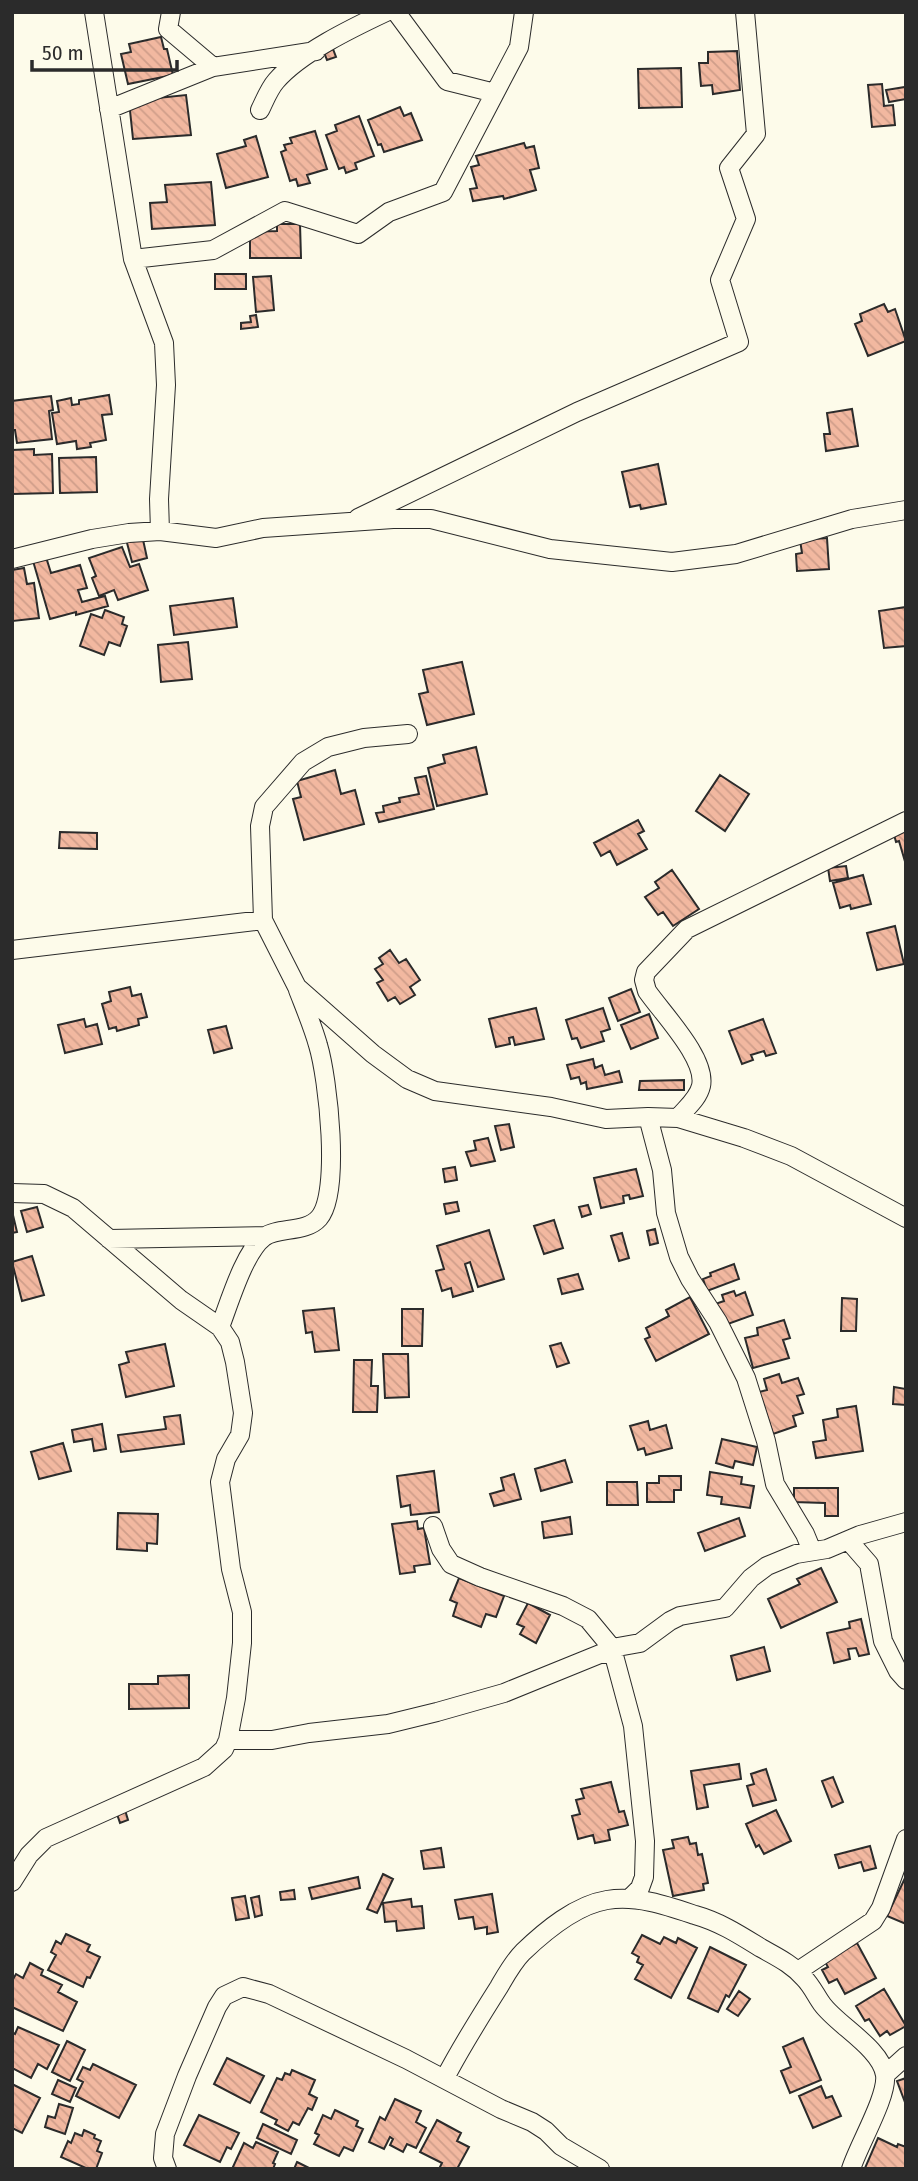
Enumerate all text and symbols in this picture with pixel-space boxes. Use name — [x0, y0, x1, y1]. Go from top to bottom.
scale bar — [32, 28, 177, 72]
text: 50 m — [42, 40, 84, 66]

